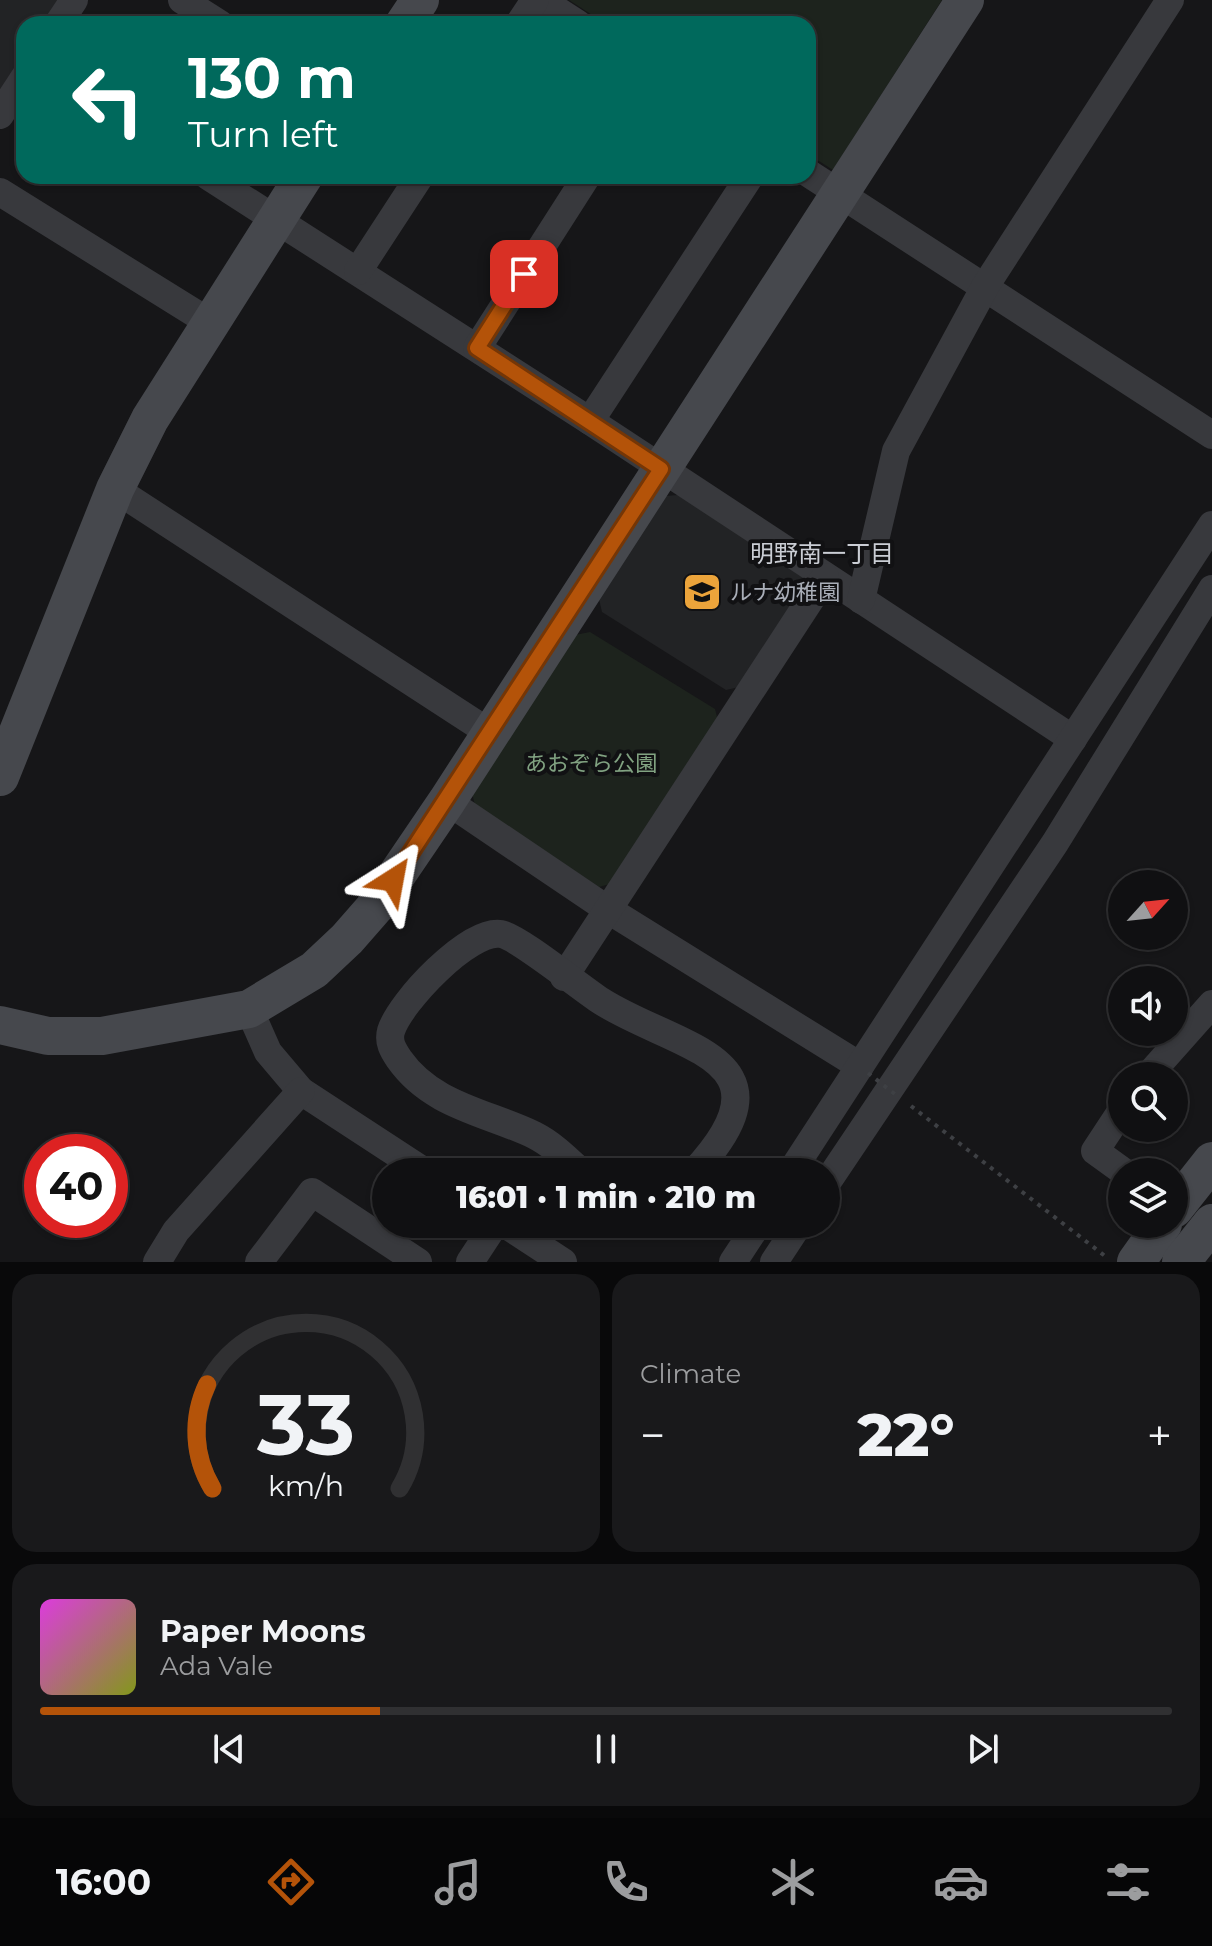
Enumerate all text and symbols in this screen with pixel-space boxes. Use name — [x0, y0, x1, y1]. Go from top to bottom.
text: 130 m — [188, 44, 356, 112]
icon: left — [56, 48, 160, 152]
text: Turn left — [188, 112, 339, 156]
pin — [490, 240, 558, 308]
icon: arrive — [502, 252, 546, 296]
district label: 明野南一丁目 — [750, 539, 894, 568]
school or university icon: ルナ幼稚園 — [681, 571, 723, 613]
place label: ルナ幼稚園 — [730, 579, 840, 606]
park label: あおぞら公園 — [525, 750, 657, 777]
position arrow — [351, 838, 435, 922]
north arrow — [1108, 870, 1188, 950]
map controls — [1108, 870, 1188, 1238]
button: sound — [1108, 966, 1188, 1046]
button: search — [1108, 1062, 1188, 1142]
speed limit sign: 40 — [24, 1134, 128, 1238]
button: layers — [1108, 1158, 1188, 1238]
text: 16:01 · 1 min · 210 m — [456, 1179, 756, 1216]
text: Climate — [640, 1358, 741, 1390]
text: 33 — [256, 1374, 355, 1476]
text: 22° — [858, 1398, 954, 1471]
text: − — [640, 1408, 665, 1462]
text: + — [1147, 1408, 1172, 1462]
text: km/h — [268, 1468, 344, 1503]
text: Paper Moons — [160, 1613, 366, 1650]
text: Ada Vale — [160, 1650, 273, 1682]
icon: previous — [207, 1727, 251, 1771]
icon: pause — [584, 1727, 628, 1771]
icon: next — [961, 1727, 1005, 1771]
icon: directions — [263, 1854, 319, 1910]
icon: music — [430, 1854, 486, 1910]
icon: phone — [598, 1854, 654, 1910]
icon: climate — [765, 1854, 821, 1910]
icon: car — [933, 1854, 989, 1910]
icon: filters — [1100, 1854, 1156, 1910]
text: 16:00 — [56, 1860, 151, 1904]

